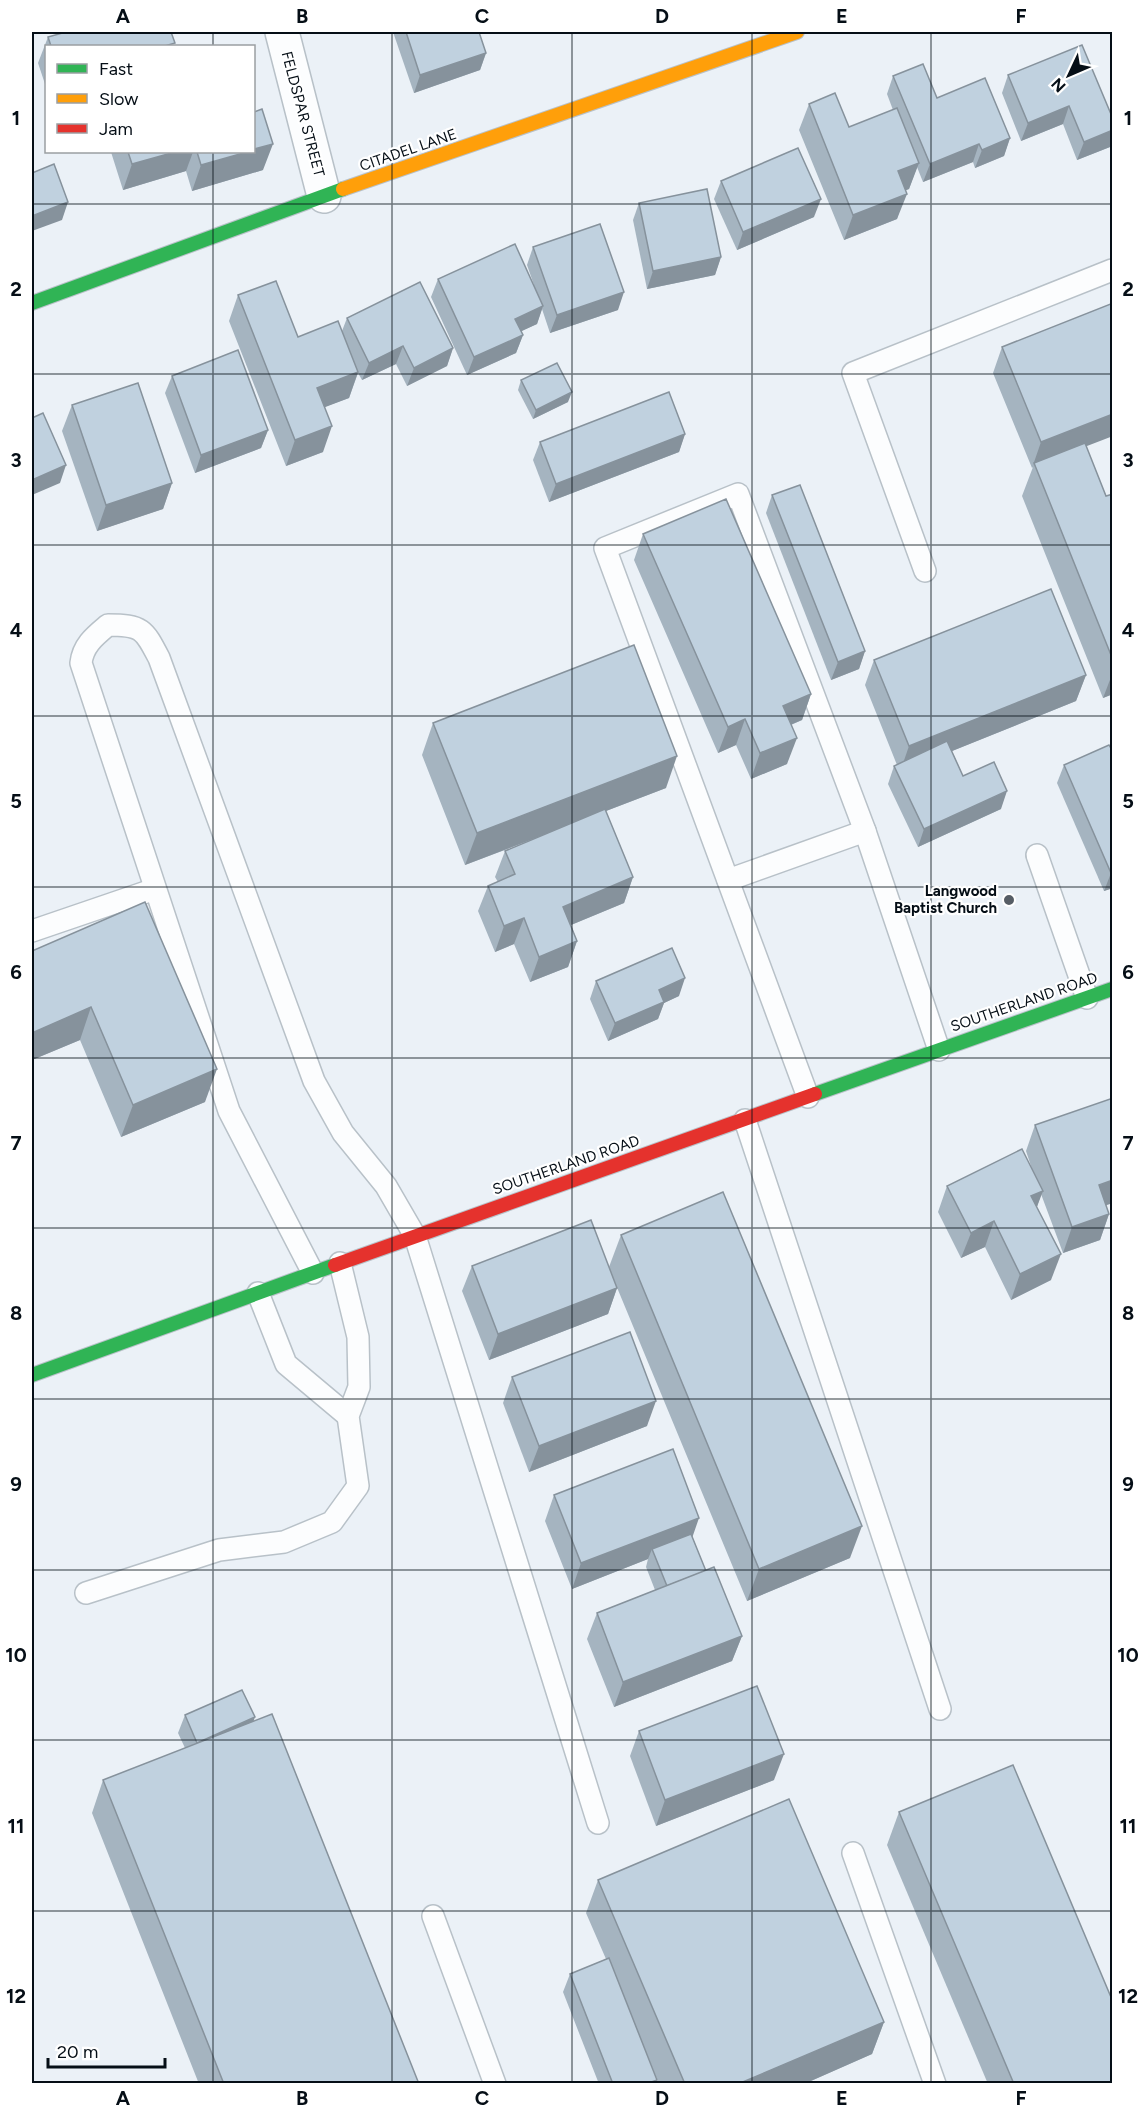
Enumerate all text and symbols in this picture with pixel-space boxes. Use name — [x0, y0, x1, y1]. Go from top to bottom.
text: A — [116, 4, 131, 28]
text: B — [296, 4, 308, 28]
text: C — [475, 4, 489, 28]
text: D — [655, 4, 669, 28]
text: E — [836, 4, 848, 28]
text: F — [1015, 4, 1027, 28]
legend — [45, 45, 255, 153]
north arrow — [1039, 45, 1099, 105]
street label: FELDSPAR STREET — [278, 49, 329, 179]
text: Fast — [99, 58, 133, 80]
text: N — [1047, 74, 1070, 96]
text: Slow — [99, 88, 138, 110]
text: 1 — [12, 106, 20, 130]
text: 1 — [1124, 106, 1132, 130]
text: Jam — [99, 118, 133, 140]
street label: CITADEL LANE — [357, 125, 459, 175]
text: 2 — [10, 277, 22, 301]
text: 2 — [1122, 277, 1134, 301]
text: 3 — [10, 448, 22, 472]
text: 3 — [1122, 448, 1134, 472]
text: 4 — [10, 618, 23, 642]
text: 4 — [1122, 618, 1135, 642]
text: 5 — [10, 789, 22, 813]
text: 5 — [1122, 789, 1134, 813]
place label: Langwood Baptist Church — [894, 882, 997, 917]
marker: Langwood Baptist Church — [1002, 893, 1016, 907]
text: 6 — [10, 960, 22, 984]
text: 6 — [1122, 960, 1134, 984]
street label: SOUTHERLAND ROAD — [948, 968, 1100, 1036]
text: 7 — [10, 1131, 22, 1155]
street label: SOUTHERLAND ROAD — [490, 1131, 642, 1199]
text: 7 — [1122, 1131, 1134, 1155]
text: 8 — [10, 1301, 22, 1325]
text: 8 — [1122, 1301, 1134, 1325]
text: 9 — [10, 1472, 22, 1496]
text: 9 — [1122, 1472, 1134, 1496]
text: 10 — [5, 1643, 27, 1667]
text: 10 — [1117, 1643, 1139, 1667]
text: 11 — [8, 1814, 24, 1838]
text: 11 — [1120, 1814, 1136, 1838]
text: 12 — [6, 1984, 26, 2008]
text: 12 — [1118, 1984, 1138, 2008]
scale bar — [48, 2031, 165, 2069]
text: 20 m — [57, 2041, 98, 2063]
text: A — [116, 2086, 131, 2110]
text: B — [296, 2086, 308, 2110]
text: C — [475, 2086, 489, 2110]
text: D — [655, 2086, 669, 2110]
text: E — [836, 2086, 848, 2110]
text: F — [1015, 2086, 1027, 2110]

